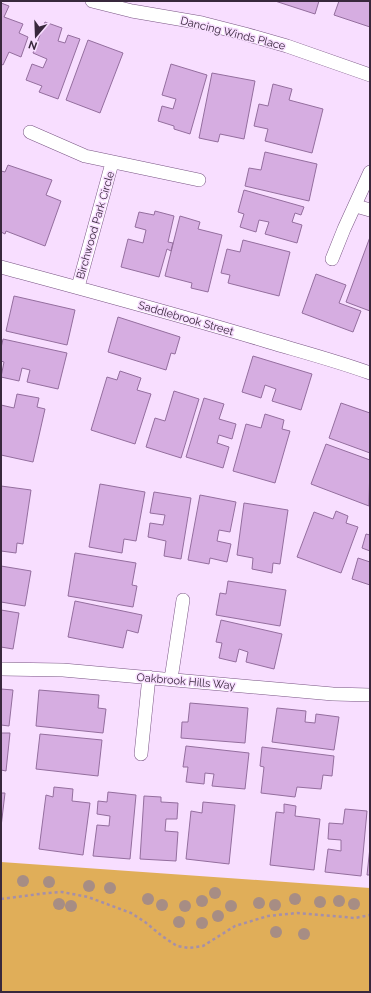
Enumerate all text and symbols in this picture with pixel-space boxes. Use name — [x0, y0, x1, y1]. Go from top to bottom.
street label: Dancing Winds Place — [179, 14, 287, 53]
north arrow — [16, 16, 56, 56]
text: N — [27, 37, 39, 52]
street label: Birchwood Park Circle — [74, 169, 117, 281]
street label: Saddlebrook Street — [137, 299, 235, 338]
street label: Oakbrook Hills Way — [136, 671, 236, 692]

